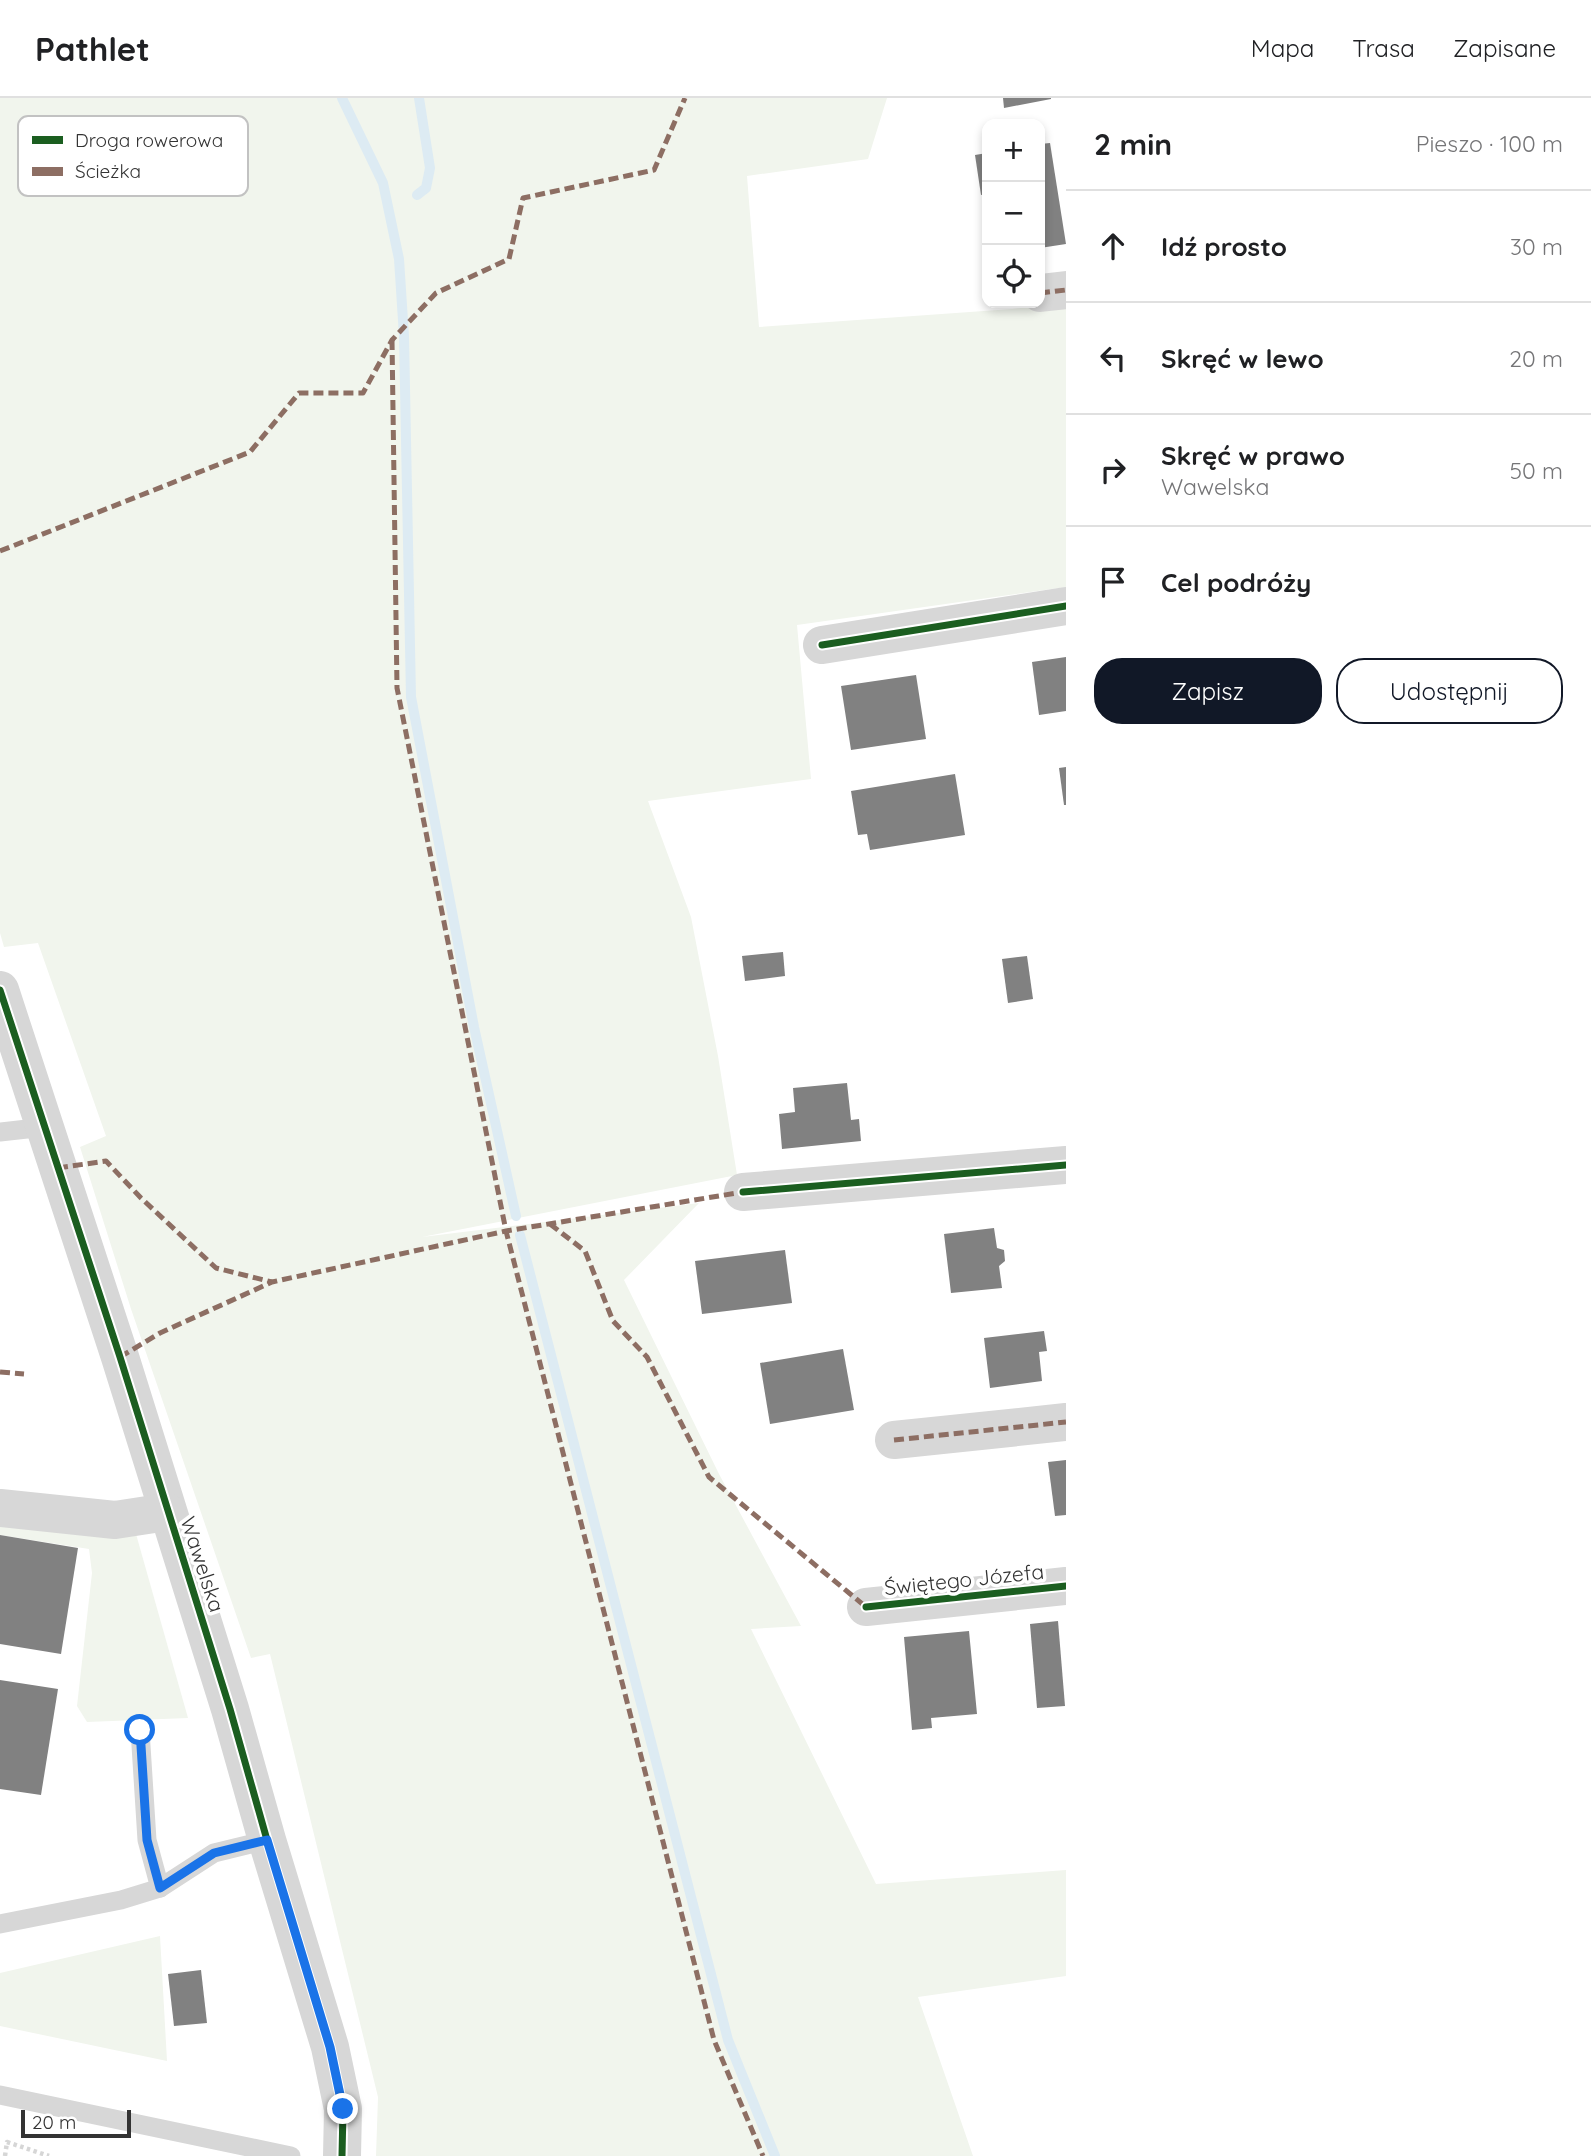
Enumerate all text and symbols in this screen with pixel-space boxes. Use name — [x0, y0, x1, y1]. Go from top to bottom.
text: Pathlet — [35, 28, 150, 69]
text: Mapa — [1251, 33, 1314, 63]
text: Trasa — [1352, 33, 1415, 63]
text: Zapisane — [1453, 33, 1556, 63]
legend — [18, 116, 248, 196]
map controls — [982, 119, 1045, 308]
button: + — [982, 119, 1045, 182]
text: 2 min — [1094, 125, 1172, 163]
text: Droga rowerowa — [75, 128, 223, 152]
text: Pieszo · 100 m — [1416, 129, 1563, 158]
text: Ścieżka — [75, 159, 141, 183]
button: − — [982, 182, 1045, 245]
icon: ahead — [1094, 227, 1132, 265]
text: Idź prosto — [1161, 230, 1287, 263]
text: 30 m — [1510, 232, 1563, 261]
button: locate — [982, 245, 1045, 308]
icon: left — [1094, 339, 1132, 377]
text: Skręć w lewo — [1161, 342, 1324, 375]
text: 20 m — [1509, 344, 1563, 373]
text: Skręć w prawo — [1161, 439, 1345, 472]
icon: right — [1094, 451, 1132, 489]
text: 50 m — [1510, 456, 1563, 485]
text: Wawelska — [1161, 472, 1269, 501]
icon: arrive — [1094, 563, 1132, 601]
text: Cel podróży — [1161, 566, 1311, 599]
button: Zapisz — [1094, 658, 1322, 724]
button: Udostępnij — [1336, 658, 1563, 724]
street label: Wawelska — [175, 1513, 231, 1615]
street label: Świętego Józefa — [883, 1558, 1045, 1600]
route start — [124, 1714, 155, 1745]
route end — [327, 2093, 358, 2124]
scale bar — [21, 2107, 131, 2139]
text: 20 m — [32, 2110, 76, 2134]

